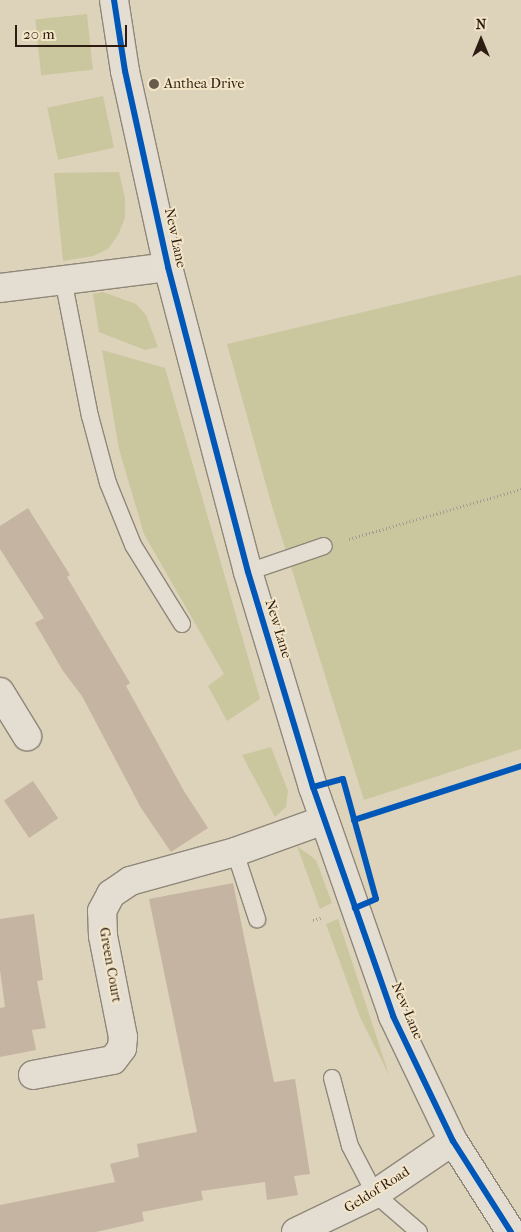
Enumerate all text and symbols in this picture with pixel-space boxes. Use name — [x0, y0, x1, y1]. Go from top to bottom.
scale bar — [18, 15, 130, 47]
north arrow — [456, 15, 506, 65]
text: N — [476, 16, 486, 33]
text: 20 m — [23, 25, 55, 43]
place label: Anthea Drive — [164, 76, 244, 92]
marker: Anthea Drive — [148, 78, 160, 90]
street label: New Lane — [160, 207, 190, 269]
street label: New Lane — [261, 598, 295, 660]
street label: Green Court — [95, 926, 125, 1004]
street label: New Lane — [387, 980, 427, 1042]
street label: Geldof Road — [341, 1163, 413, 1217]

